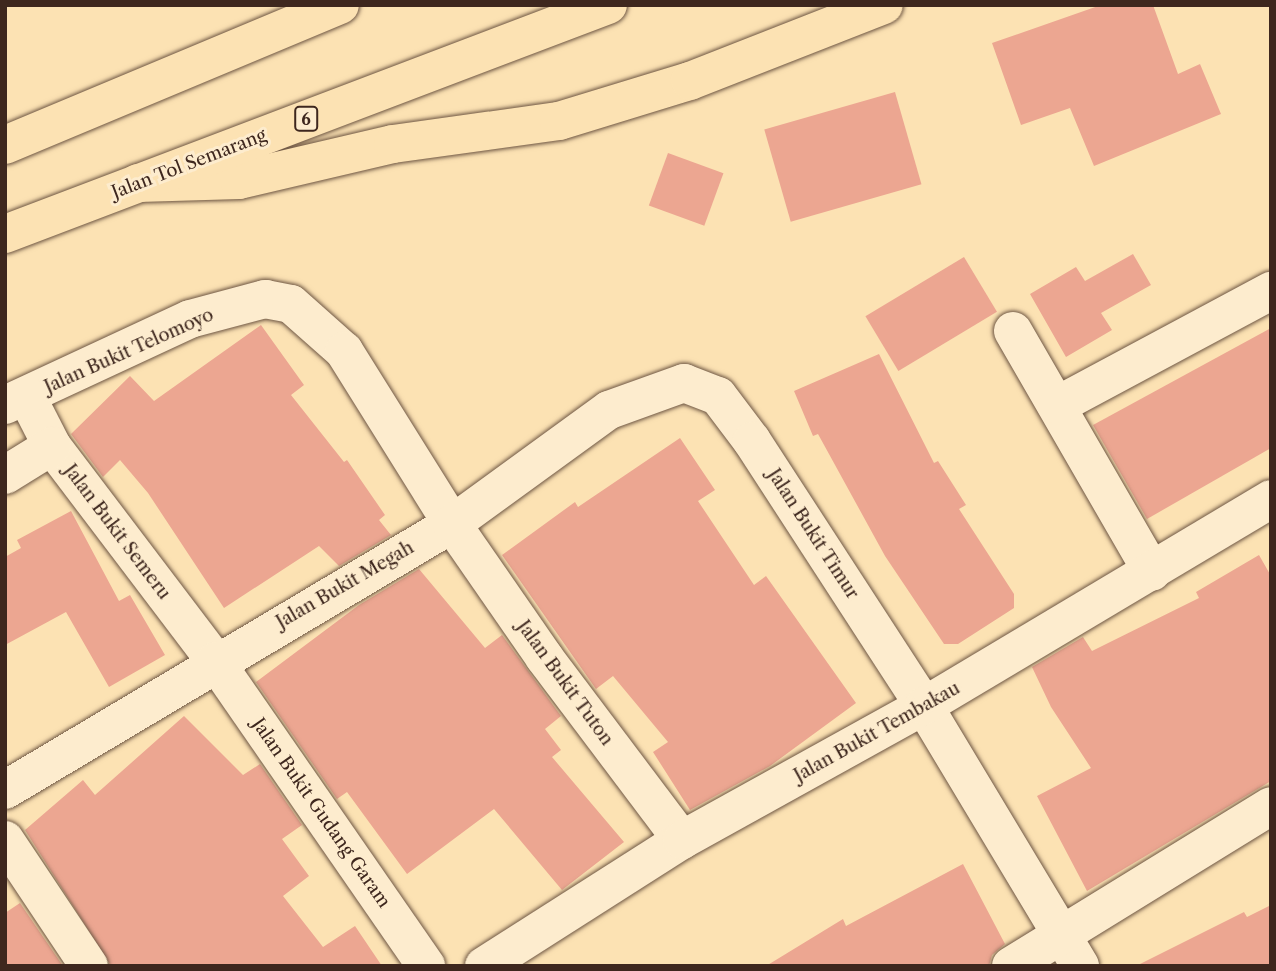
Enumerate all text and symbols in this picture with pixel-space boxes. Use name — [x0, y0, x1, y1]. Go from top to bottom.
road number: 6 — [294, 106, 318, 132]
street label: Jalan Tol Semarang — [108, 124, 270, 204]
street label: Jalan Bukit Telomoyo — [41, 304, 217, 398]
street label: Jalan Bukit Semeru — [59, 460, 175, 604]
street label: Jalan Bukit Timur — [763, 465, 863, 603]
street label: Jalan Bukit Megah — [272, 537, 418, 633]
street label: Jalan Bukit Tuton — [512, 616, 618, 750]
street label: Jalan Bukit Tembakau — [790, 677, 964, 787]
street label: Jalan Bukit Gudang Garam — [247, 714, 395, 912]

